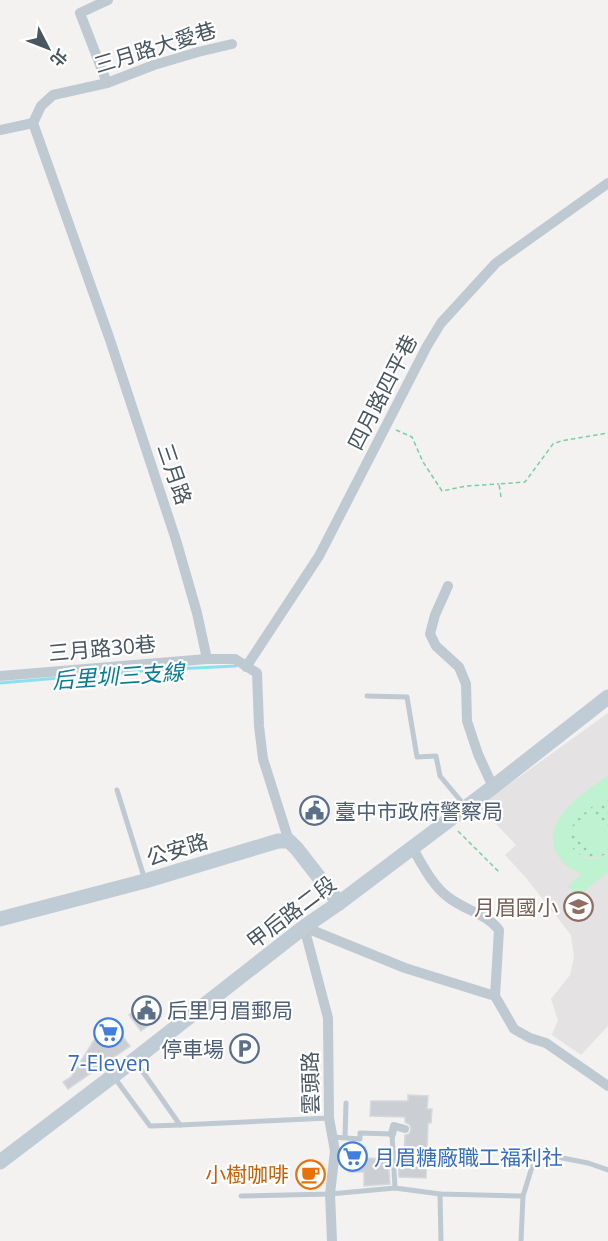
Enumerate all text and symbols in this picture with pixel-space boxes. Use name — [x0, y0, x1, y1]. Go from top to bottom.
street label: 三月路大愛巷 — [91, 15, 219, 79]
north arrow — [18, 18, 78, 78]
text: 北 — [46, 45, 73, 71]
street label: 四月路四平巷 — [341, 330, 423, 454]
street label: 三月路 — [152, 440, 198, 508]
street label: 三月路30巷 — [47, 629, 157, 667]
water label: 后里圳三支線 — [51, 655, 188, 695]
public building icon: 臺中市政府警察局 — [298, 795, 330, 827]
place label: 臺中市政府警察局 — [335, 797, 503, 825]
street label: 公安路 — [143, 826, 211, 872]
street label: 甲后路二段 — [241, 869, 341, 955]
school or university icon: 月眉國小 — [563, 891, 595, 923]
place label: 月眉國小 — [474, 893, 558, 921]
public building icon: 后里月眉郵局 — [130, 994, 162, 1026]
place label: 后里月眉郵局 — [167, 996, 293, 1024]
supermarket icon: 7-Eleven — [93, 1016, 125, 1048]
parking icon: 停車場 — [229, 1033, 261, 1065]
place label: 停車場 — [161, 1035, 224, 1063]
place label: 7-Eleven — [68, 1049, 150, 1077]
street label: 雲頭路 — [295, 1051, 325, 1115]
supermarket icon: 月眉糖廠職工福利社 — [337, 1141, 369, 1173]
place label: 月眉糖廠職工福利社 — [374, 1143, 563, 1171]
cafe icon: 小樹咖啡 — [294, 1158, 326, 1190]
place label: 小樹咖啡 — [205, 1160, 289, 1188]

